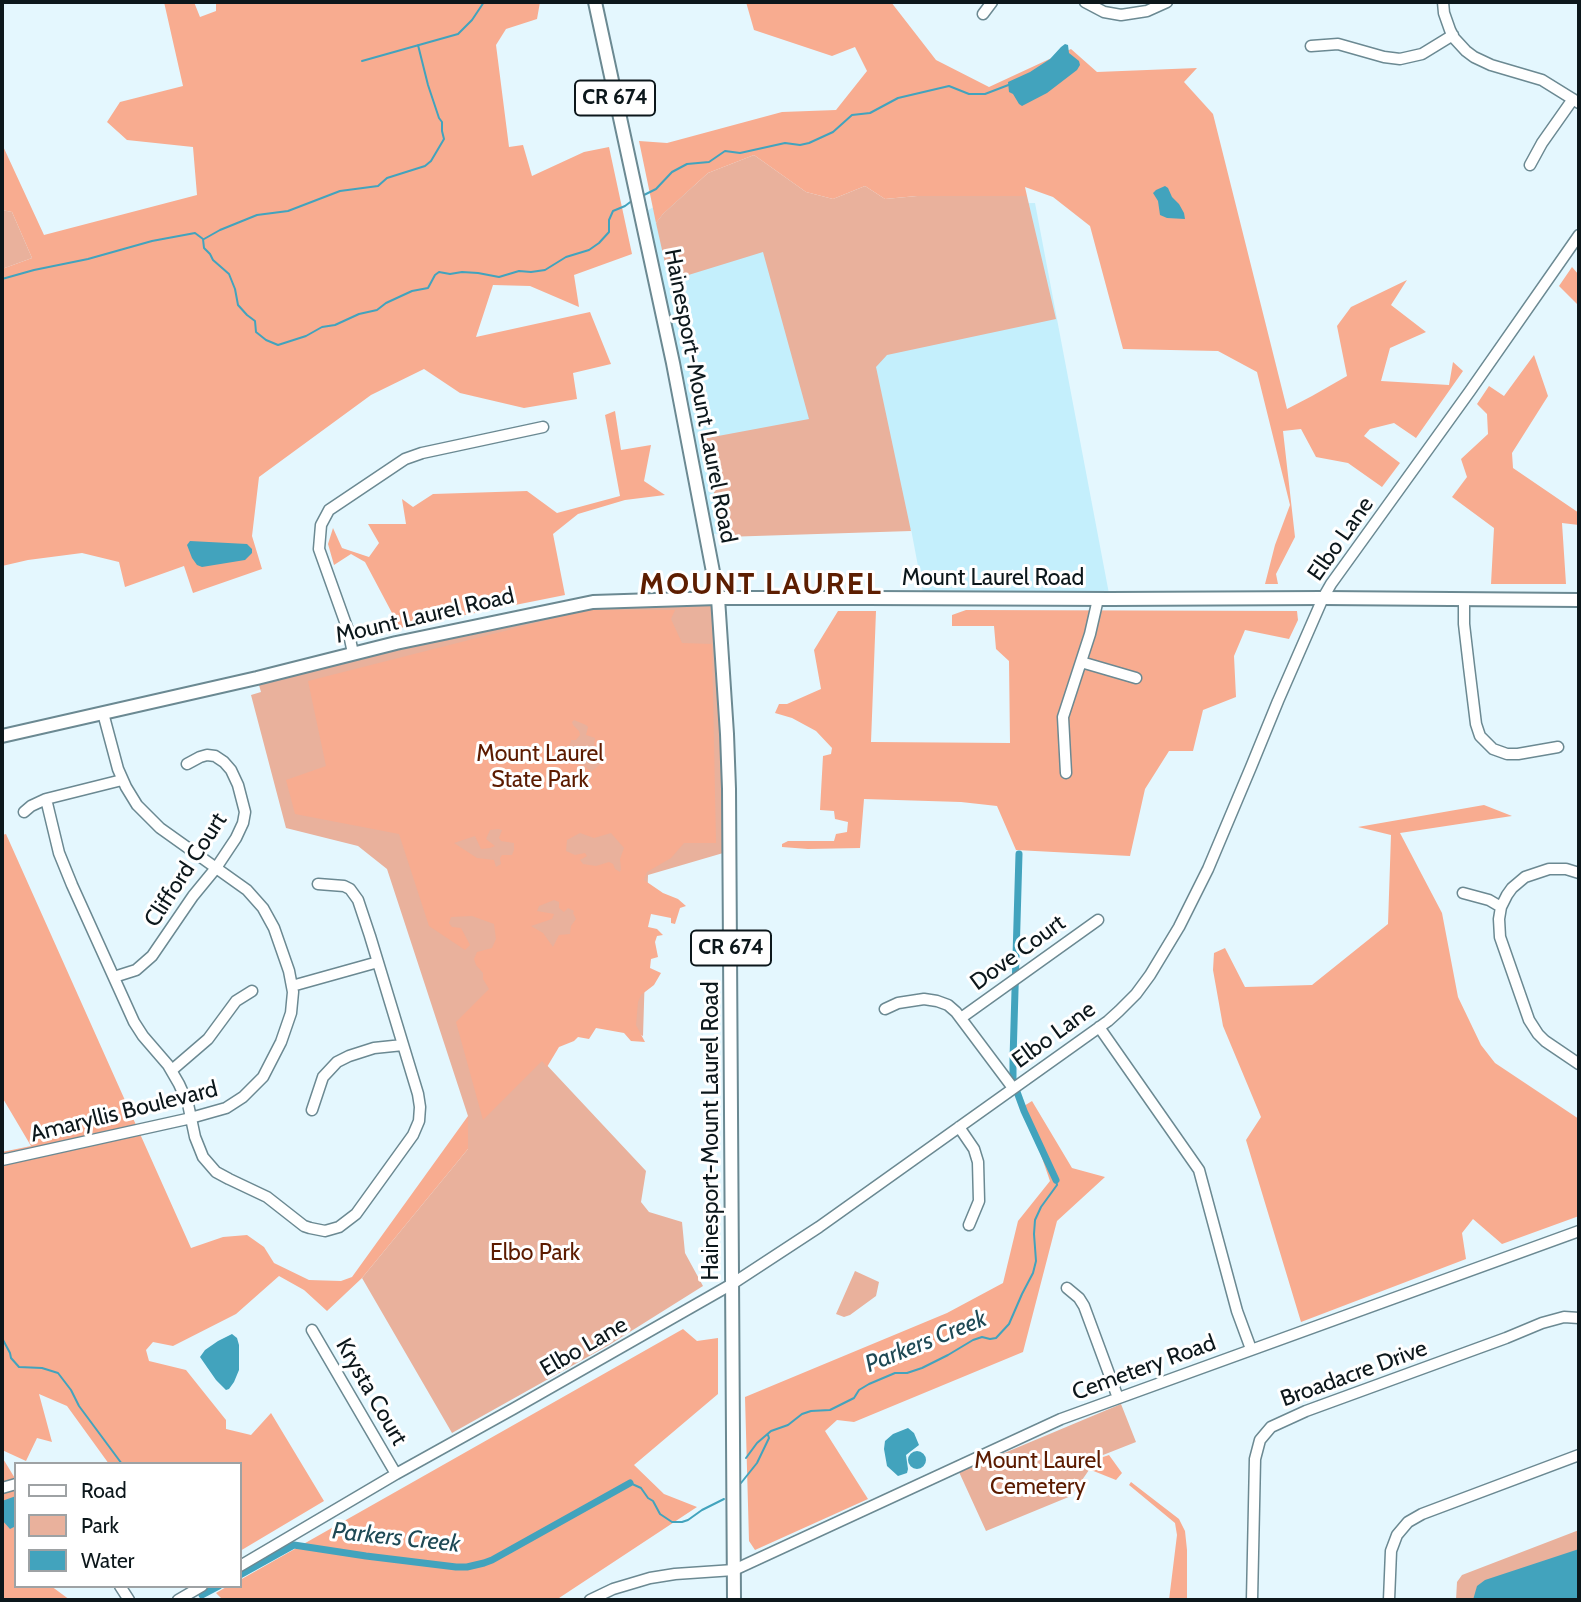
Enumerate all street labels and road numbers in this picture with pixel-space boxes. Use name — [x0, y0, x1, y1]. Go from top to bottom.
road number: CR 674 — [575, 80, 655, 116]
street label: Hainesport-Mount Laurel Road — [658, 247, 742, 545]
street label: Elbo Lane — [1302, 492, 1380, 586]
street label: Mount Laurel Road — [902, 564, 1084, 592]
street label: Mount Laurel Road — [333, 582, 517, 650]
street label: Clifford Court — [139, 808, 233, 932]
street label: Dove Court — [965, 909, 1071, 997]
road number: CR 674 — [691, 930, 771, 965]
street label: Hainesport-Mount Laurel Road — [697, 982, 725, 1280]
street label: Elbo Lane — [1007, 996, 1101, 1074]
street label: Amaryllis Boulevard — [27, 1075, 221, 1149]
street label: Elbo Lane — [536, 1311, 632, 1383]
street label: Cemetery Road — [1068, 1329, 1220, 1407]
street label: Krysta Court — [329, 1334, 413, 1450]
street label: Broadacre Drive — [1277, 1335, 1431, 1413]

